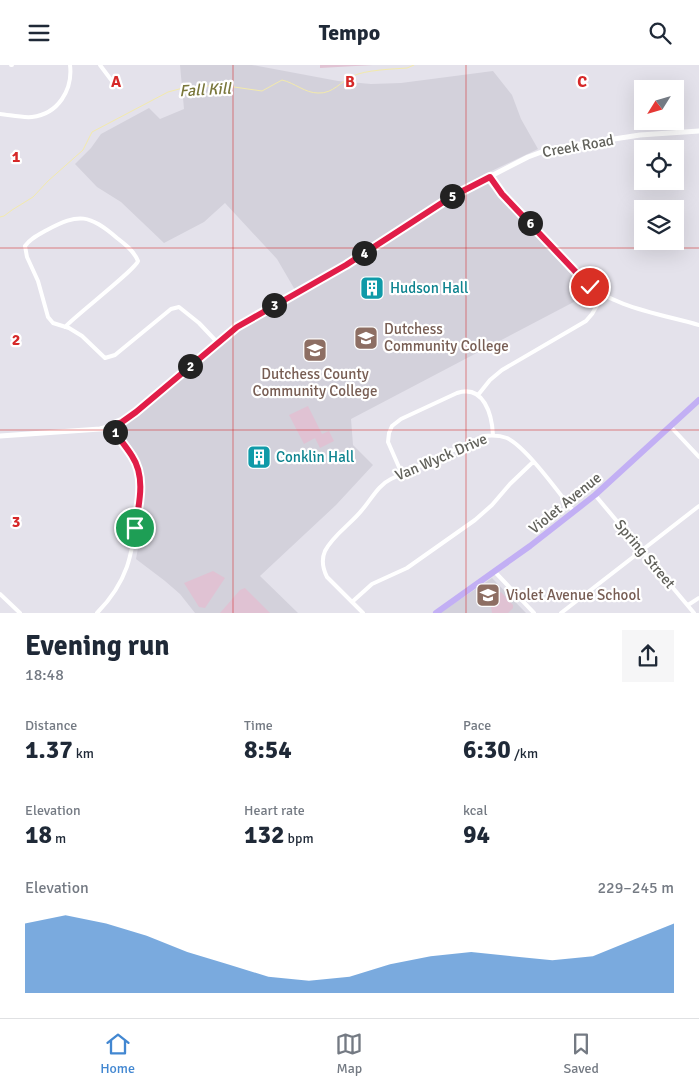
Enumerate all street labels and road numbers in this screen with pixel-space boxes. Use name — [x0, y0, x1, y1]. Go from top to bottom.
street label: Creek Road — [541, 131, 615, 161]
street label: Van Wyck Drive — [392, 430, 490, 484]
street label: Violet Avenue — [525, 468, 605, 538]
street label: Spring Street — [611, 516, 679, 592]

